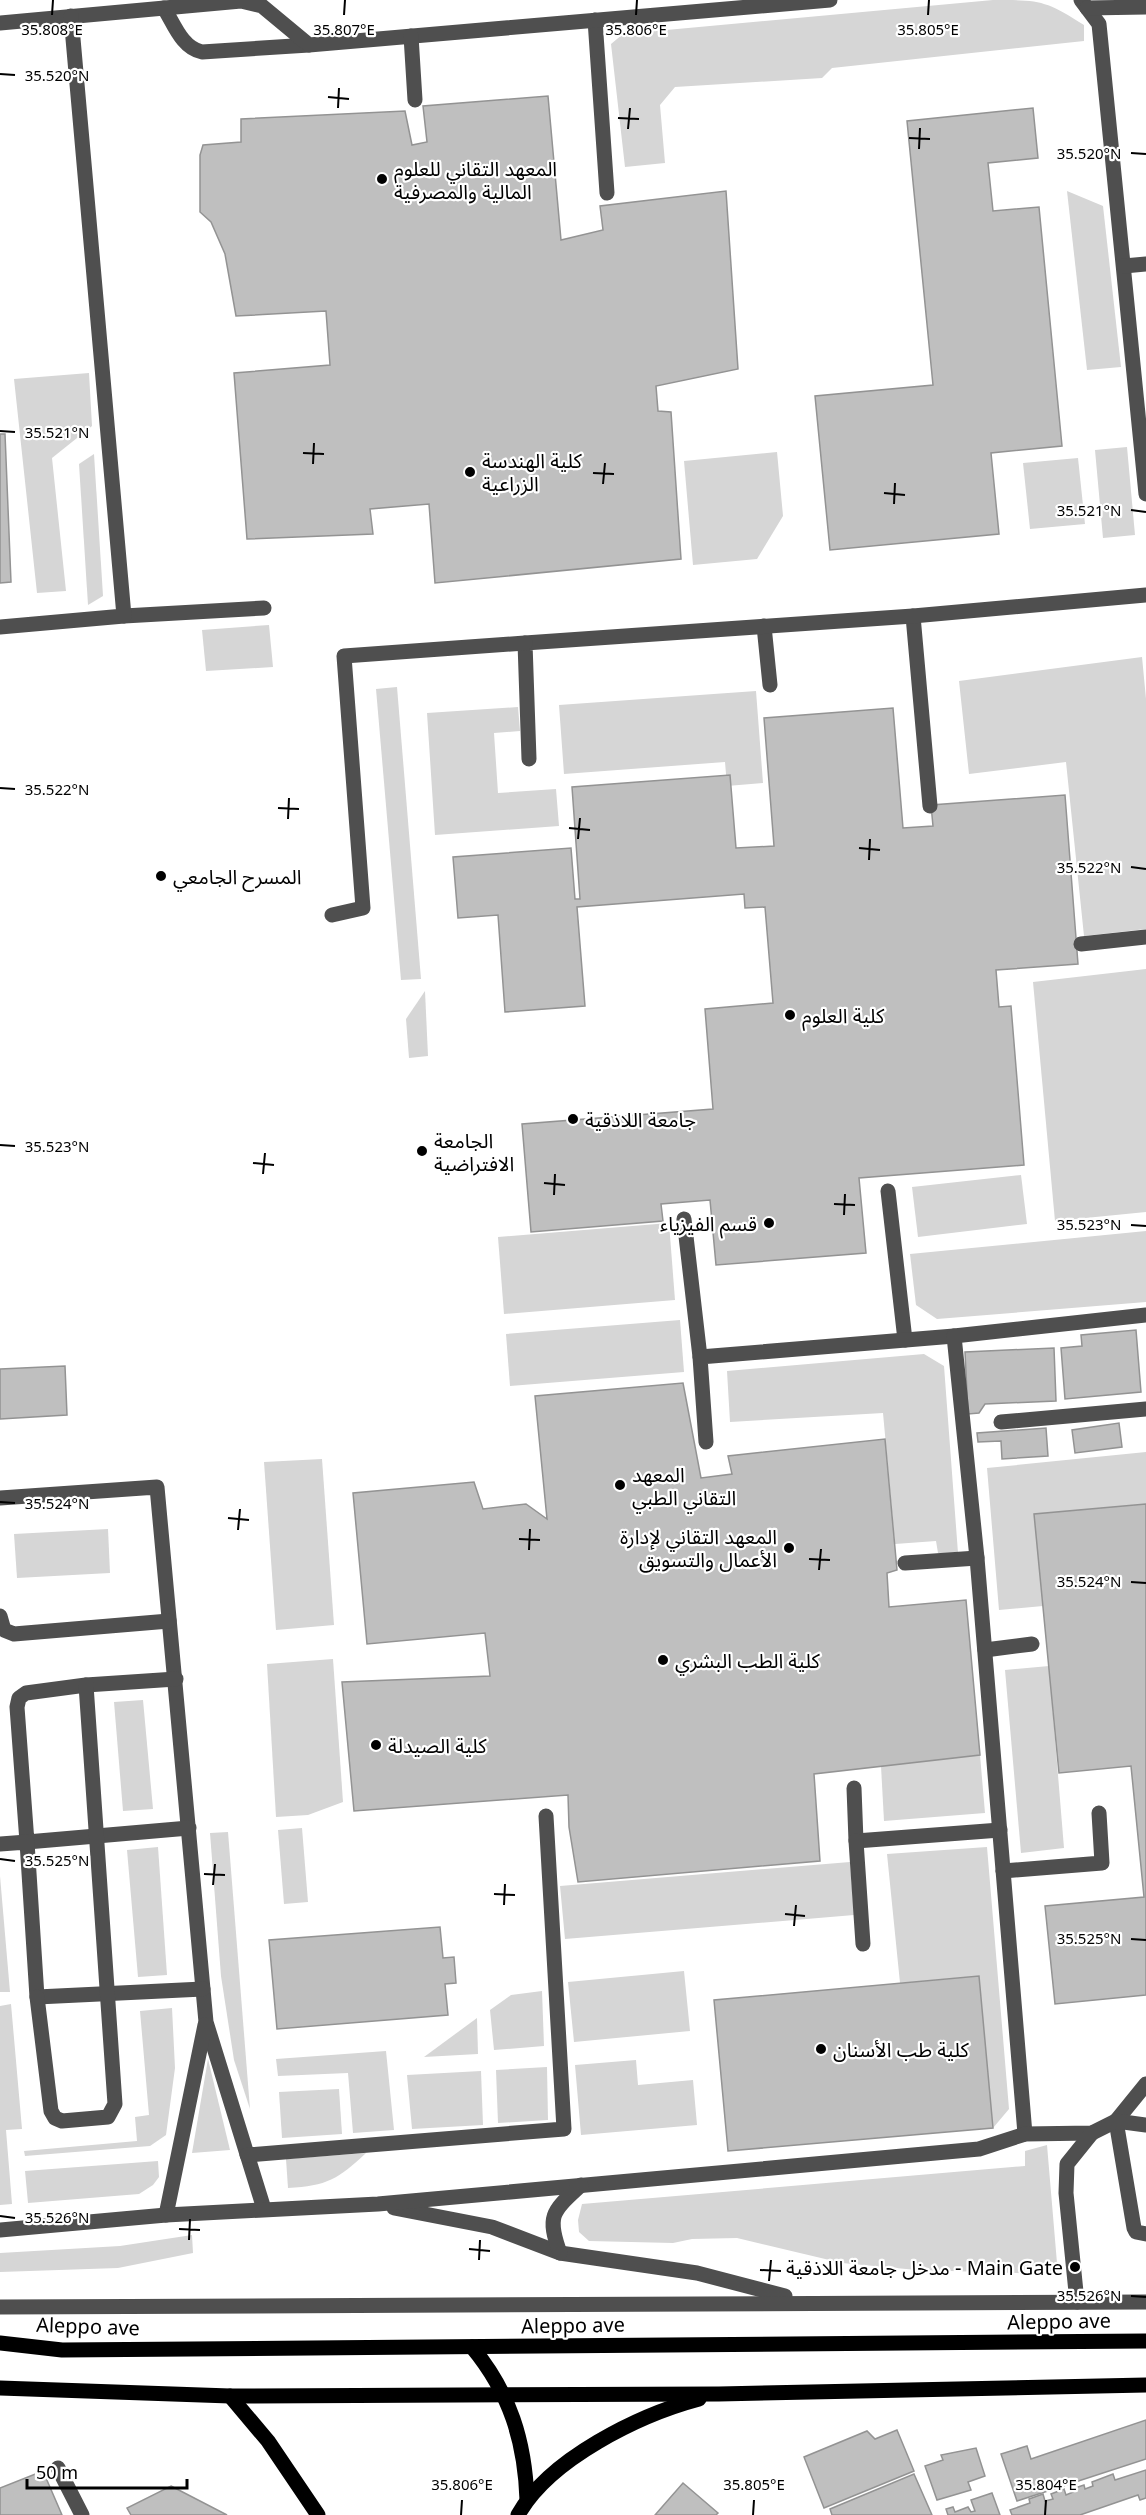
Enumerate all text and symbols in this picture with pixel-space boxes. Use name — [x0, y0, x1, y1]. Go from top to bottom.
text: 35.808°E — [21, 19, 83, 39]
text: 35.807°E — [313, 19, 375, 39]
text: 35.806°E — [605, 19, 667, 39]
text: 35.805°E — [897, 19, 959, 39]
text: 35.520°N — [25, 65, 89, 85]
text: 35.520°N — [1057, 143, 1121, 163]
place label: المعهد التقاني للعلوم المالية والمصرفية — [394, 155, 557, 205]
marker: المعهد التقاني للعلوم المالية والمصرفية — [375, 172, 389, 186]
text: 35.521°N — [25, 422, 89, 442]
place label: كلية الهندسة الزراعية — [482, 447, 582, 497]
marker: كلية الهندسة الزراعية — [463, 465, 477, 479]
text: 35.521°N — [1057, 500, 1121, 520]
text: 35.522°N — [25, 779, 89, 799]
text: 35.522°N — [1057, 857, 1121, 877]
place label: المسرح الجامعي — [173, 863, 302, 892]
marker: المسرح الجامعي — [154, 869, 168, 883]
place label: كلية العلوم — [802, 1002, 885, 1031]
marker: كلية العلوم — [783, 1008, 797, 1022]
place label: جامعة اللاذقية — [585, 1106, 696, 1133]
marker: جامعة اللاذقية — [566, 1112, 580, 1126]
place label: الجامعة الافتراضية — [434, 1127, 514, 1177]
text: 35.523°N — [25, 1136, 89, 1156]
marker: الجامعة الافتراضية — [415, 1144, 429, 1158]
place label: قسم الفيزياء — [660, 1210, 757, 1239]
text: 35.523°N — [1057, 1214, 1121, 1234]
marker: قسم الفيزياء — [762, 1216, 776, 1230]
place label: المعهد التقاني الطبي — [632, 1461, 736, 1513]
marker: المعهد التقاني الطبي — [613, 1478, 627, 1492]
text: 35.524°N — [25, 1493, 89, 1513]
place label: المعهد التقاني لإدارة الأعمال والتسويق — [620, 1523, 777, 1573]
marker: المعهد التقاني لإدارة الأعمال والتسويق — [782, 1541, 796, 1555]
text: 35.524°N — [1057, 1571, 1121, 1591]
place label: كلية الطب البشري — [675, 1647, 821, 1676]
marker: كلية الطب البشري — [656, 1653, 670, 1667]
place label: كلية الصيدلة — [388, 1732, 487, 1759]
marker: كلية الصيدلة — [369, 1738, 383, 1752]
text: 35.525°N — [25, 1850, 89, 1870]
text: 35.525°N — [1057, 1928, 1121, 1948]
place label: كلية طب الأسنان — [833, 2036, 969, 2063]
marker: كلية طب الأسنان — [814, 2042, 828, 2056]
text: 35.526°N — [25, 2207, 89, 2227]
place label: مدخل جامعة اللاذقية - Main Gate — [786, 2254, 1063, 2281]
marker: مدخل جامعة اللاذقية - Main Gate — [1068, 2260, 1082, 2274]
text: 35.526°N — [1057, 2285, 1121, 2305]
street label: Aleppo ave — [1007, 2307, 1111, 2335]
street label: Aleppo ave — [36, 2311, 140, 2341]
street label: Aleppo ave — [521, 2311, 625, 2339]
scale bar — [27, 2452, 188, 2490]
text: 50 m — [36, 2460, 78, 2484]
text: 35.806°E — [431, 2474, 493, 2494]
text: 35.805°E — [723, 2474, 785, 2494]
text: 35.804°E — [1015, 2474, 1077, 2494]

